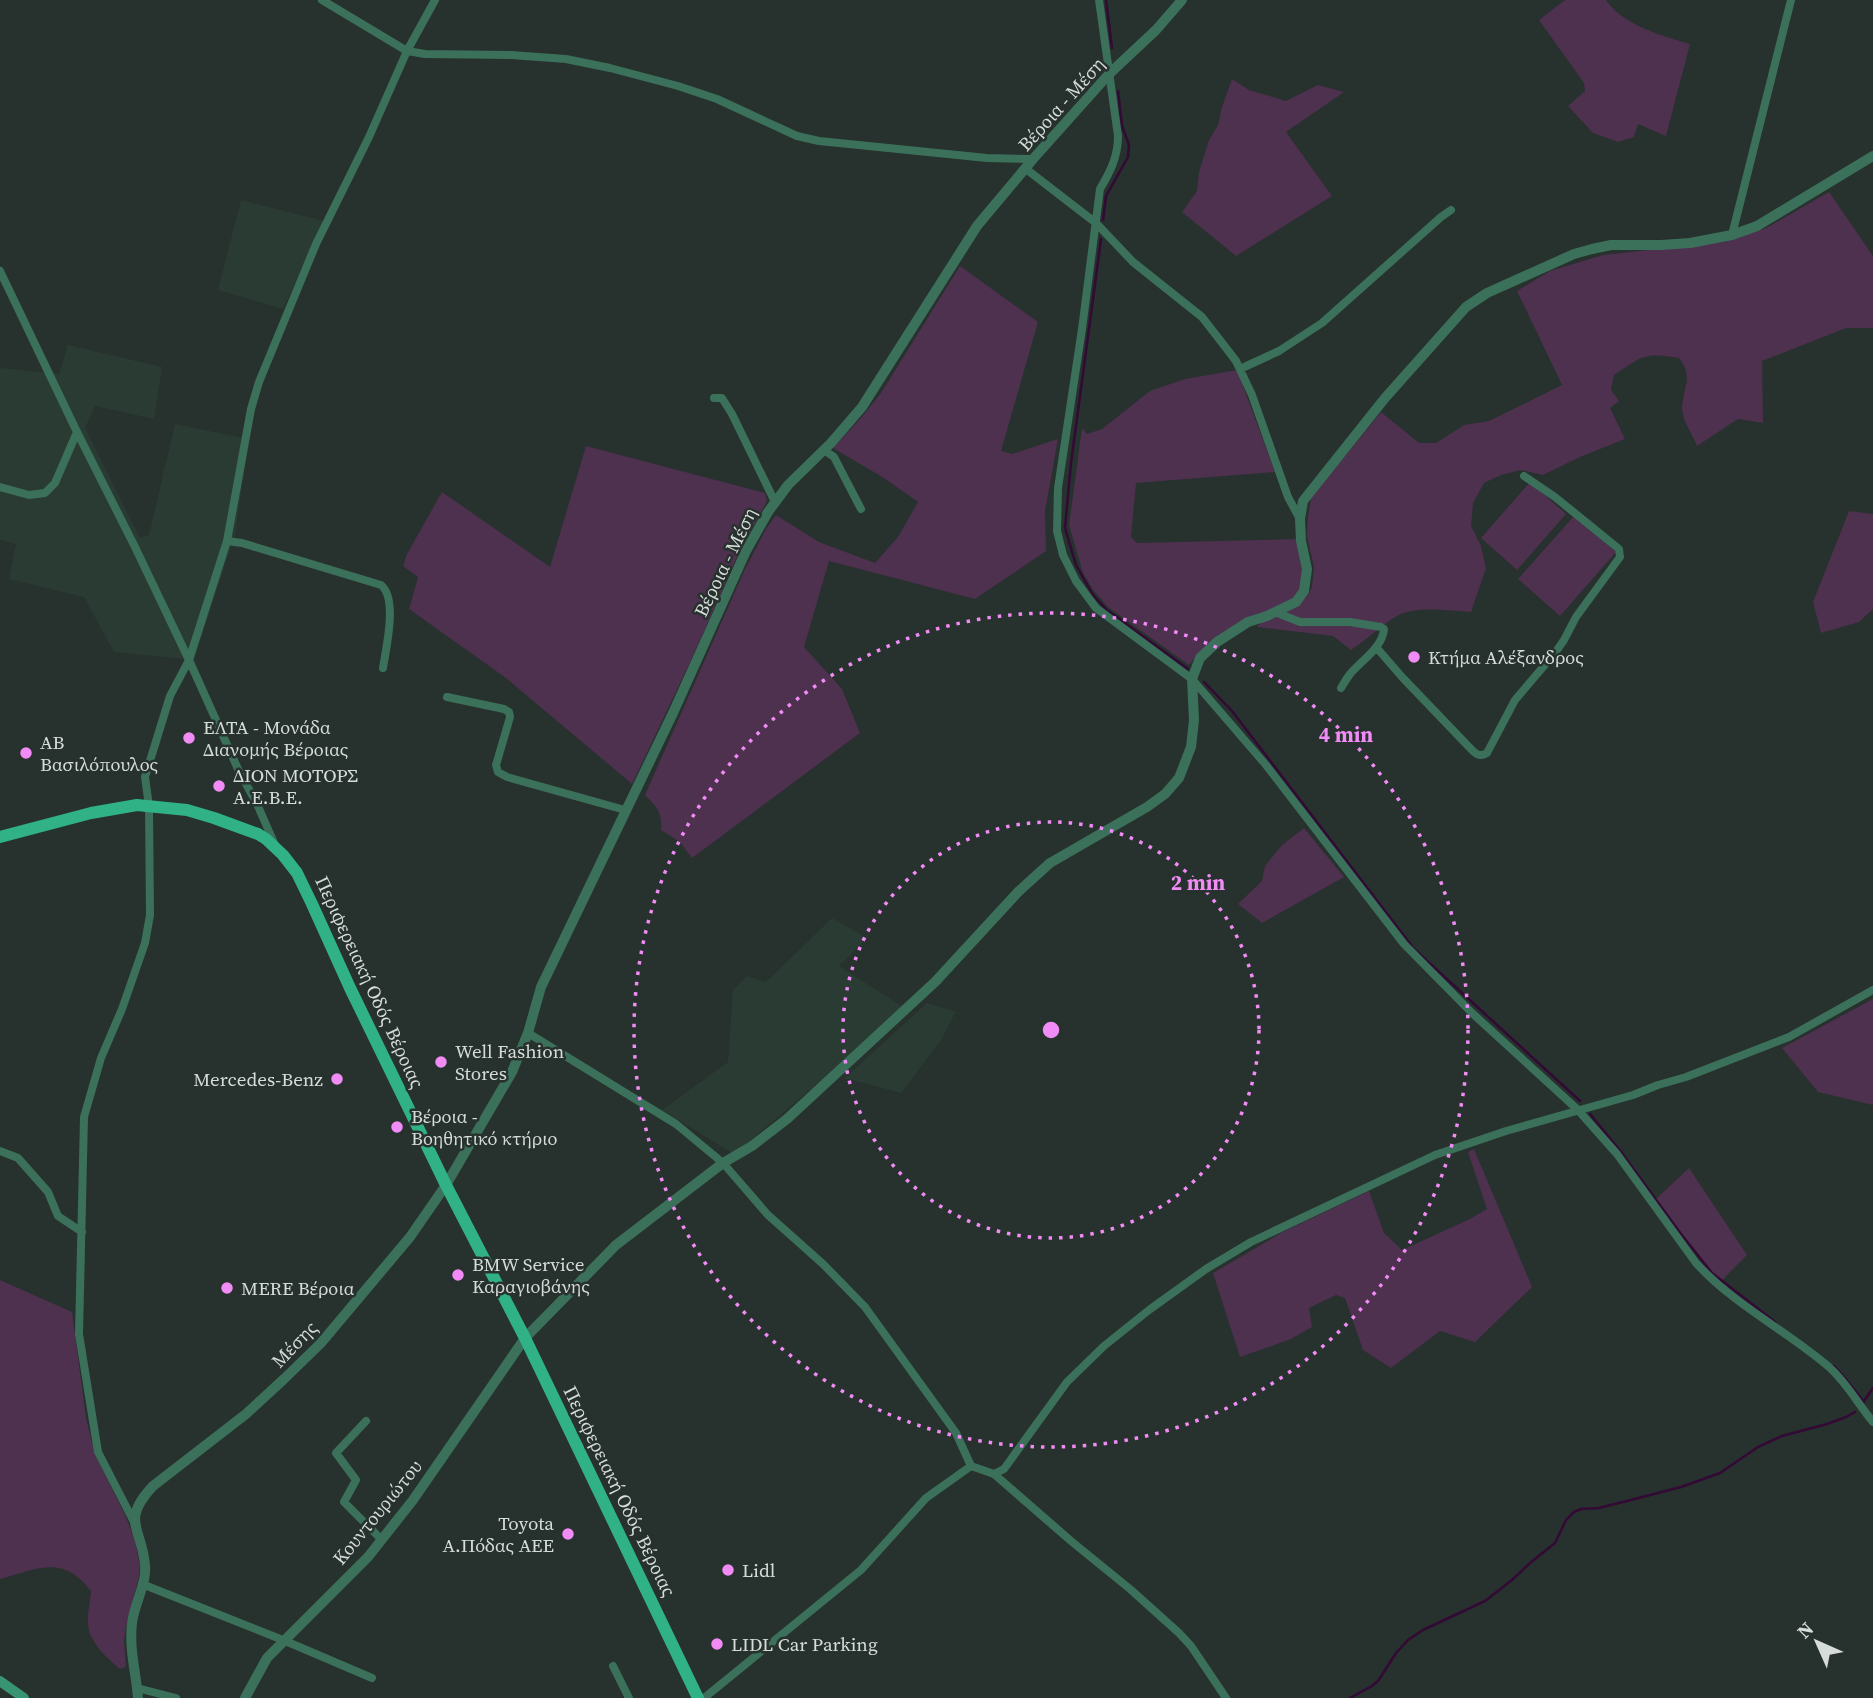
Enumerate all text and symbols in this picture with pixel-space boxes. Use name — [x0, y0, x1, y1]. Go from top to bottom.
street label: Βέροια - Μέση — [1012, 51, 1110, 157]
street label: Βέροια - Μέση — [687, 503, 763, 621]
place label: Κτήμα Αλέξανδρος — [1428, 644, 1584, 670]
marker: Κτήμα Αλέξανδρος — [1406, 649, 1422, 665]
place label: ΕΛΤΑ - Μονάδα Διανομής Βέροιας — [203, 714, 348, 762]
text: 4 min — [1319, 720, 1373, 749]
place label: ΑΒ Βασιλόπουλος — [40, 729, 158, 777]
marker: ΕΛΤΑ - Μονάδα Διανομής Βέροιας — [181, 730, 197, 746]
marker: ΑΒ Βασιλόπουλος — [18, 745, 34, 761]
place label: ΔΙΟΝ ΜΟΤΟΡΣ Α.Ε.Β.Ε. — [233, 762, 358, 810]
marker: ΔΙΟΝ ΜΟΤΟΡΣ Α.Ε.Β.Ε. — [211, 778, 227, 794]
text: 2 min — [1171, 868, 1225, 897]
street label: Περιφερειακή Οδός Βέροιας — [309, 872, 431, 1092]
centre of rings — [1039, 1018, 1063, 1042]
place label: Well Fashion Stores — [455, 1038, 564, 1086]
marker: Well Fashion Stores — [433, 1054, 449, 1070]
place label: Mercedes-Benz — [193, 1066, 323, 1092]
marker: Mercedes-Benz — [329, 1071, 345, 1087]
place label: Βέροια - Βοηθητικό κτήριο — [411, 1103, 558, 1151]
marker: Βέροια - Βοηθητικό κτήριο — [389, 1119, 405, 1135]
place label: BMW Service Καραγιοβάνης — [472, 1251, 590, 1299]
marker: BMW Service Καραγιοβάνης — [450, 1267, 466, 1283]
place label: MERE Βέροια — [241, 1275, 355, 1301]
marker: MERE Βέροια — [219, 1280, 235, 1296]
street label: Μέσης — [265, 1315, 323, 1373]
street label: Περιφερειακή Οδός Βέροιας — [558, 1381, 682, 1601]
street label: Κουντουριώτου — [326, 1454, 428, 1570]
place label: Toyota Α.Πόδας ΑΕΕ — [443, 1510, 554, 1558]
marker: Toyota Α.Πόδας ΑΕΕ — [560, 1526, 576, 1542]
place label: Lidl — [742, 1557, 776, 1583]
marker: Lidl — [720, 1562, 736, 1578]
north arrow — [1782, 1607, 1852, 1677]
text: N — [1791, 1616, 1819, 1644]
place label: LIDL Car Parking — [731, 1631, 878, 1657]
marker: LIDL Car Parking — [709, 1636, 725, 1652]

